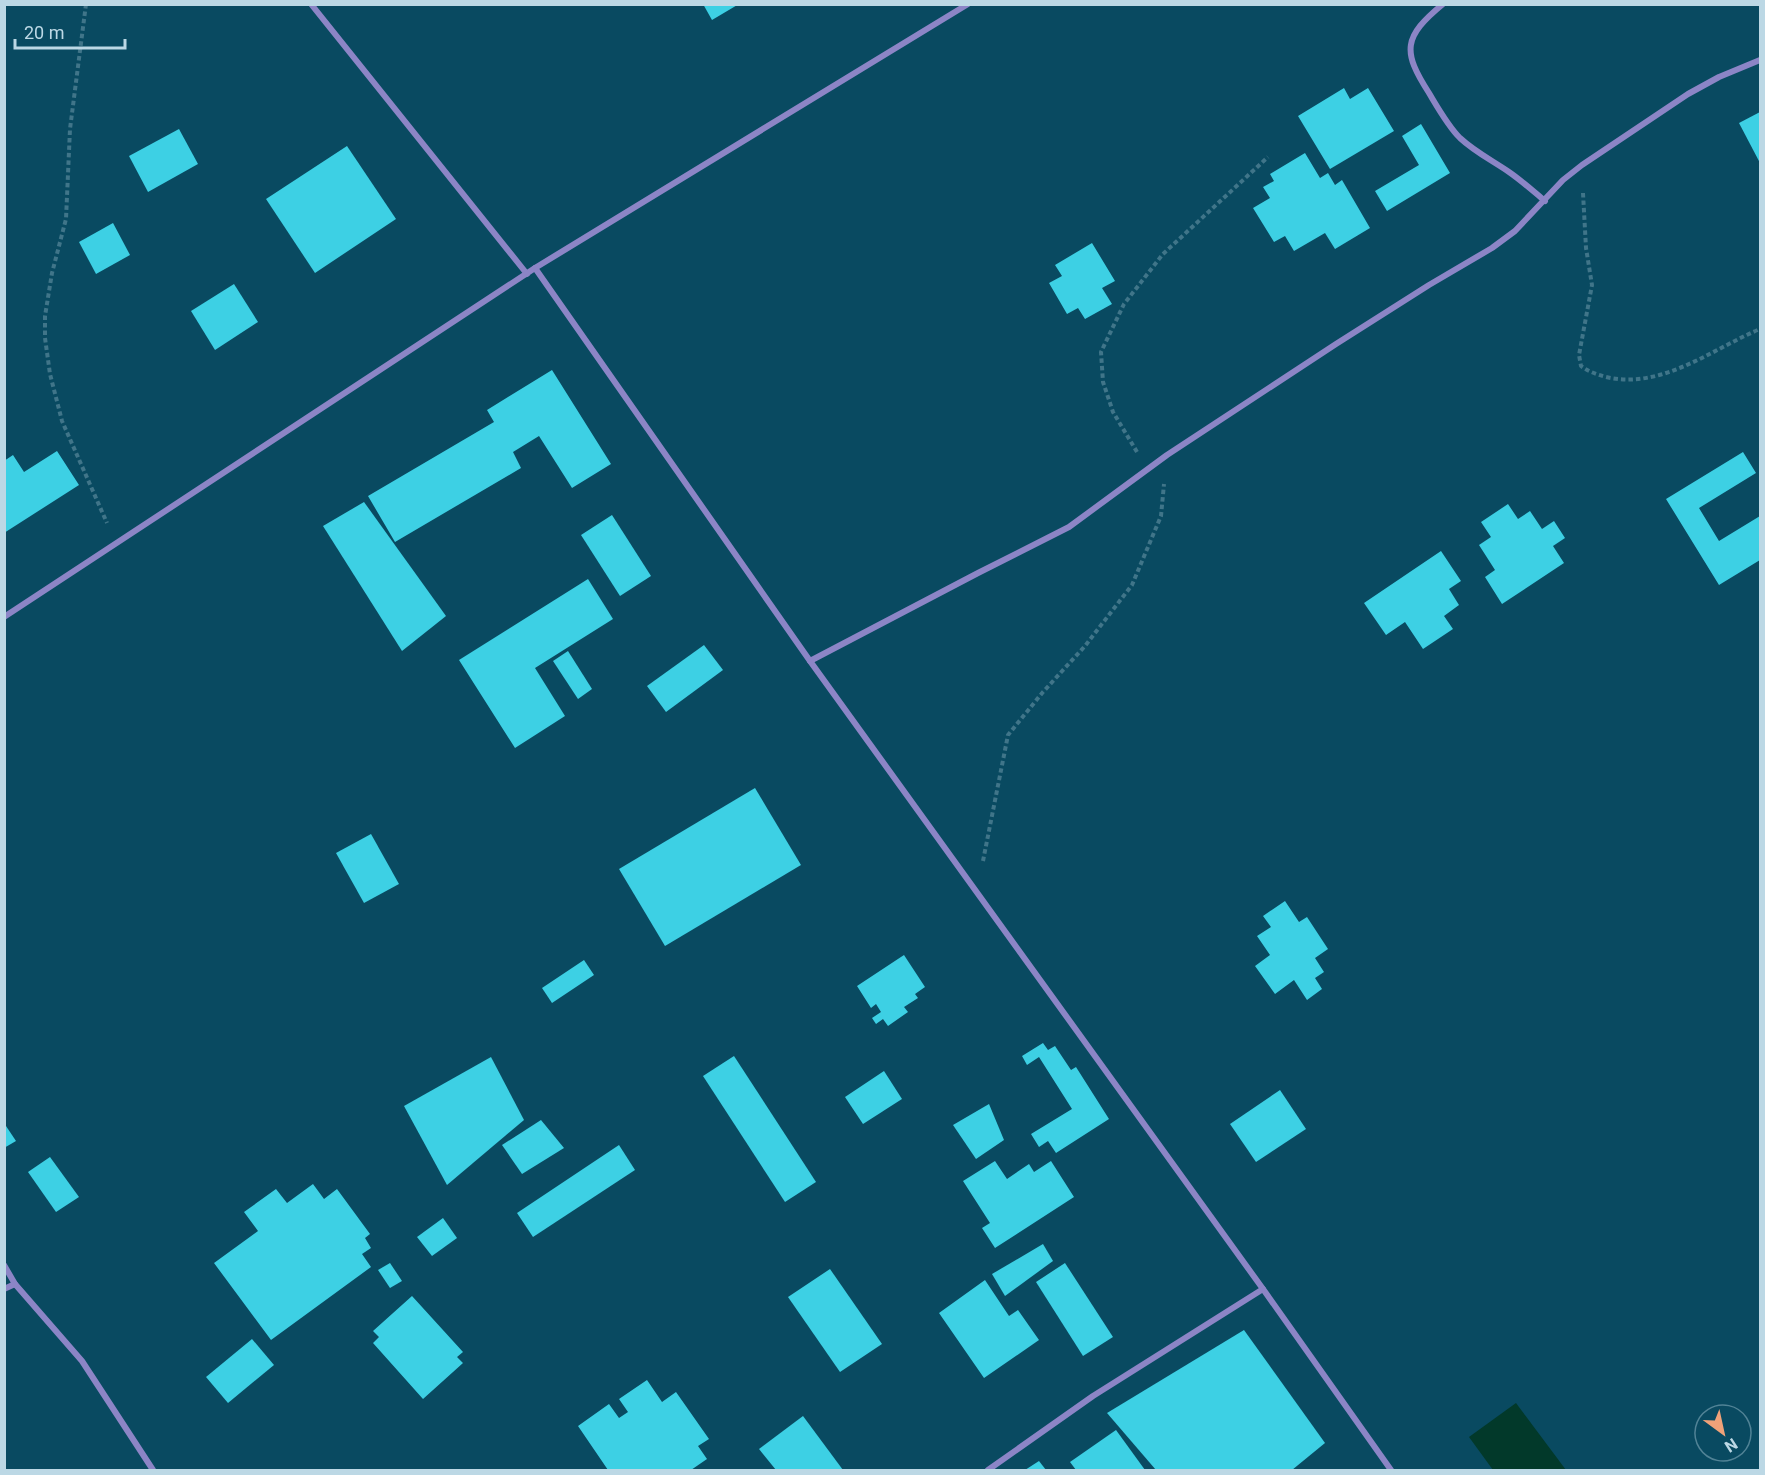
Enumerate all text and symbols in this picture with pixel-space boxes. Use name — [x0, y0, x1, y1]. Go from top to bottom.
scale bar — [15, 12, 124, 50]
text: 20 m — [24, 22, 64, 43]
north arrow — [1693, 1403, 1753, 1463]
text: N — [1721, 1434, 1741, 1456]

